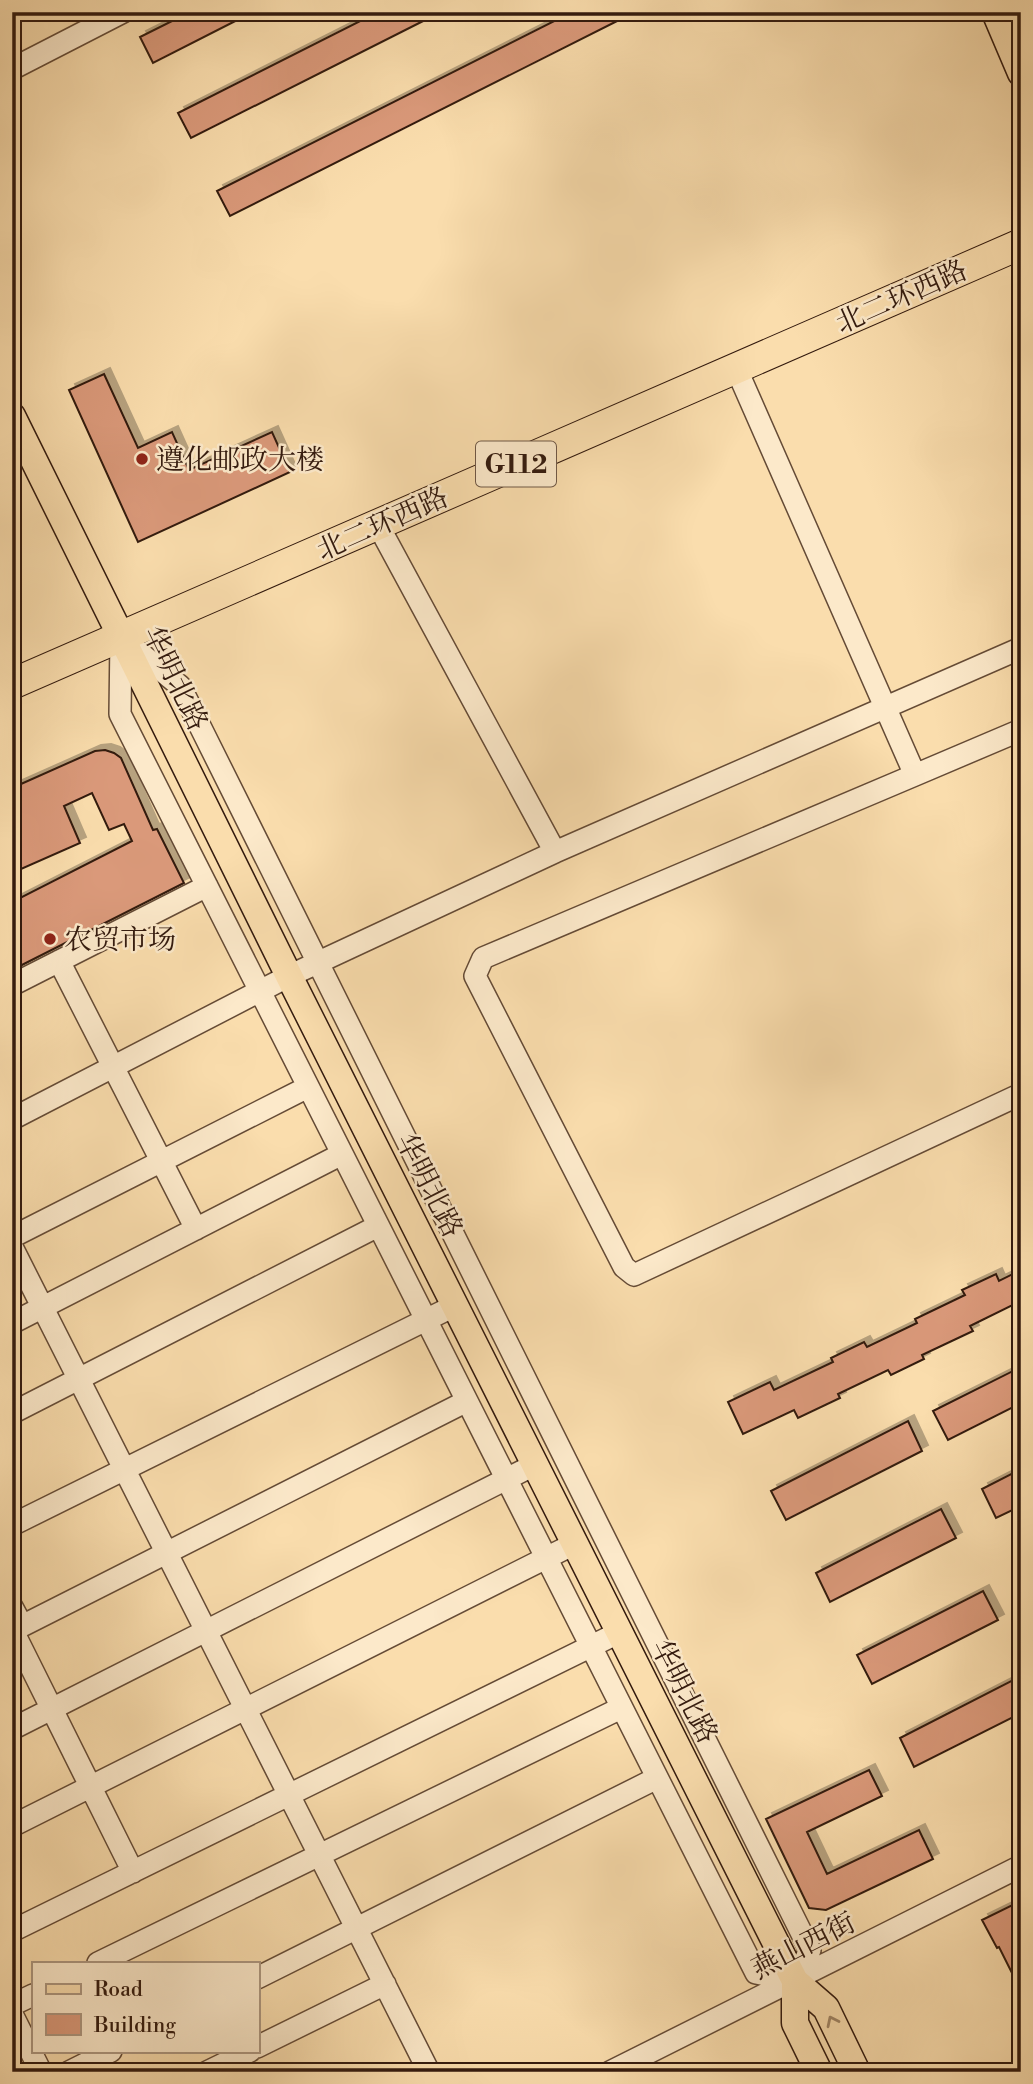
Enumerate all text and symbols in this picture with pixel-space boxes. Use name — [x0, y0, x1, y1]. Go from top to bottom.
street label: 北二环西路 — [831, 253, 973, 342]
road number: G112 — [476, 442, 556, 486]
place label: 遵化邮政大楼 — [156, 443, 324, 478]
marker: 遵化邮政大楼 — [134, 451, 150, 467]
street label: 北二环西路 — [312, 480, 454, 569]
street label: 华明北路 — [134, 621, 215, 737]
place label: 农贸市场 — [64, 923, 176, 958]
marker: 农贸市场 — [42, 931, 58, 947]
street label: 华明北路 — [388, 1128, 470, 1244]
street label: 华明北路 — [643, 1634, 725, 1750]
street label: 燕山西街 — [746, 1905, 862, 1987]
legend — [32, 1962, 259, 2052]
text: Road — [94, 1977, 143, 2003]
text: Building — [93, 2013, 176, 2039]
one-way arrow — [827, 2016, 841, 2028]

